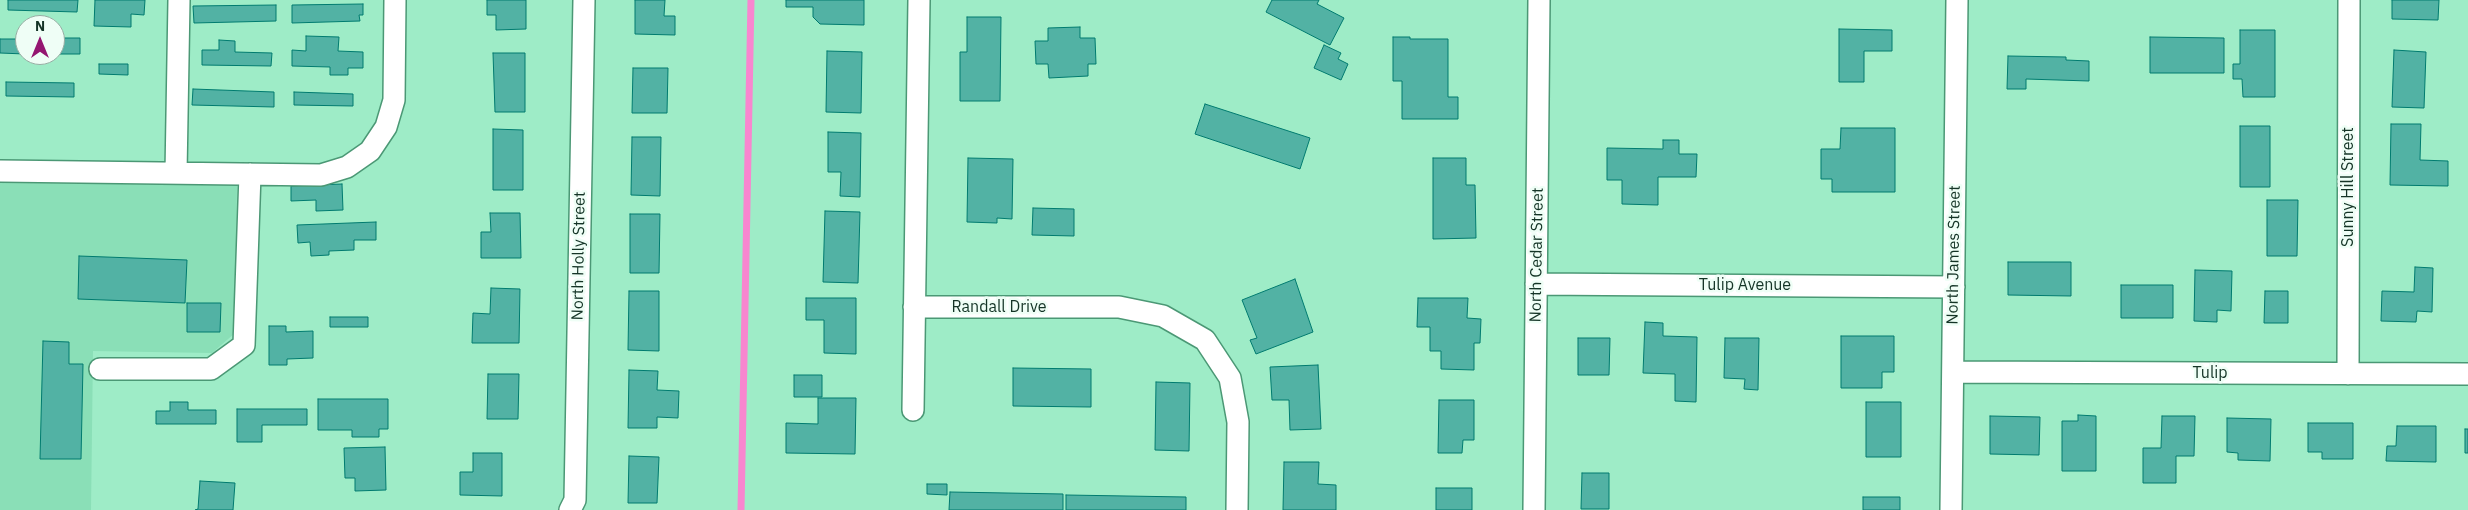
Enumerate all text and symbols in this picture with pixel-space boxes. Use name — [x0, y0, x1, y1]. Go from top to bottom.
north arrow — [15, 15, 65, 65]
text: N — [35, 17, 45, 35]
street label: Sunny Hill Street — [2338, 127, 2358, 247]
street label: North James Street — [1943, 185, 1965, 325]
street label: North Cedar Street — [1526, 187, 1548, 323]
street label: North Holly Street — [568, 191, 590, 321]
street label: Tulip Avenue — [1699, 275, 1791, 295]
street label: Randall Drive — [951, 297, 1047, 317]
street label: Tulip — [2192, 363, 2228, 383]

